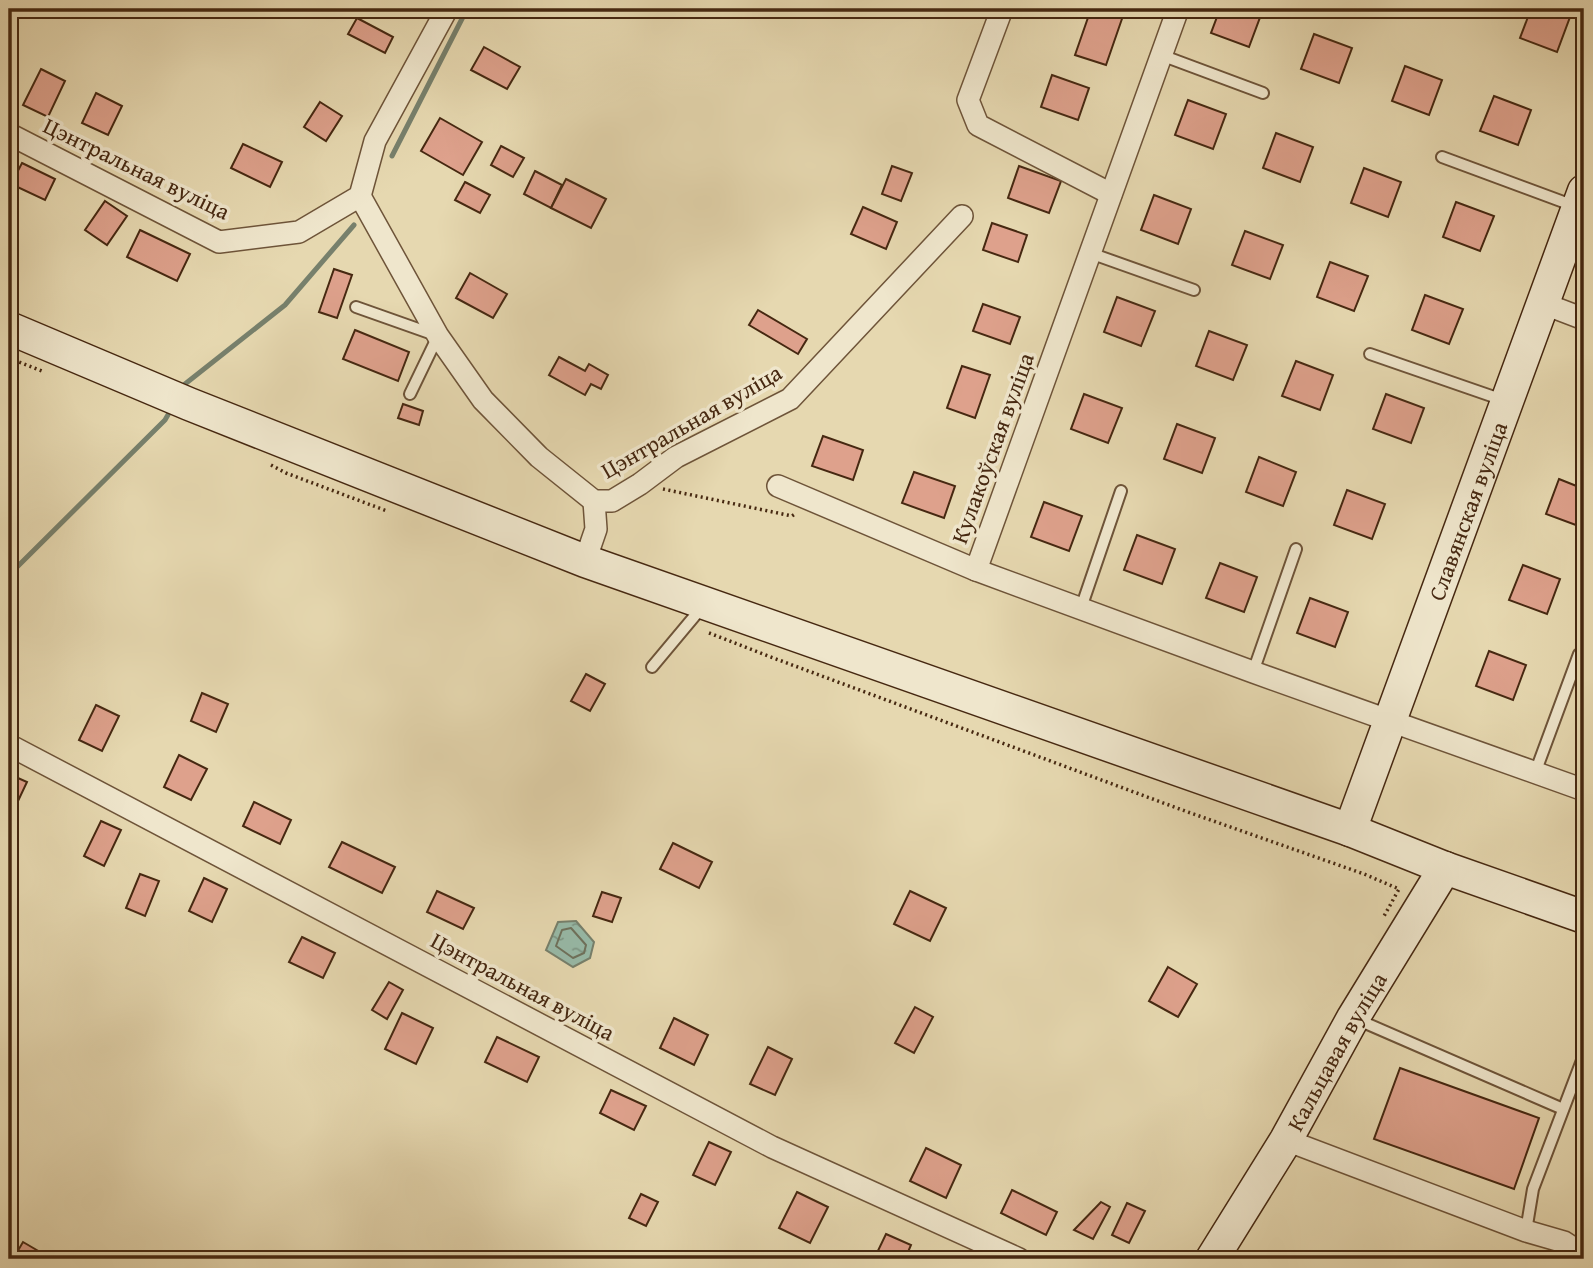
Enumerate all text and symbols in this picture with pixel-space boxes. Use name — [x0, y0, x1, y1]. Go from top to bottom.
street label: Цэнтральная вуліца — [38, 108, 236, 228]
street label: Кулакоўская вуліца — [942, 348, 1042, 548]
street label: Цэнтральная вуліца — [594, 356, 788, 486]
street label: Славянская вуліца — [1419, 417, 1515, 605]
street label: Цэнтральная вуліца — [425, 924, 621, 1048]
street label: Кальцавая вуліца — [1278, 965, 1394, 1137]

